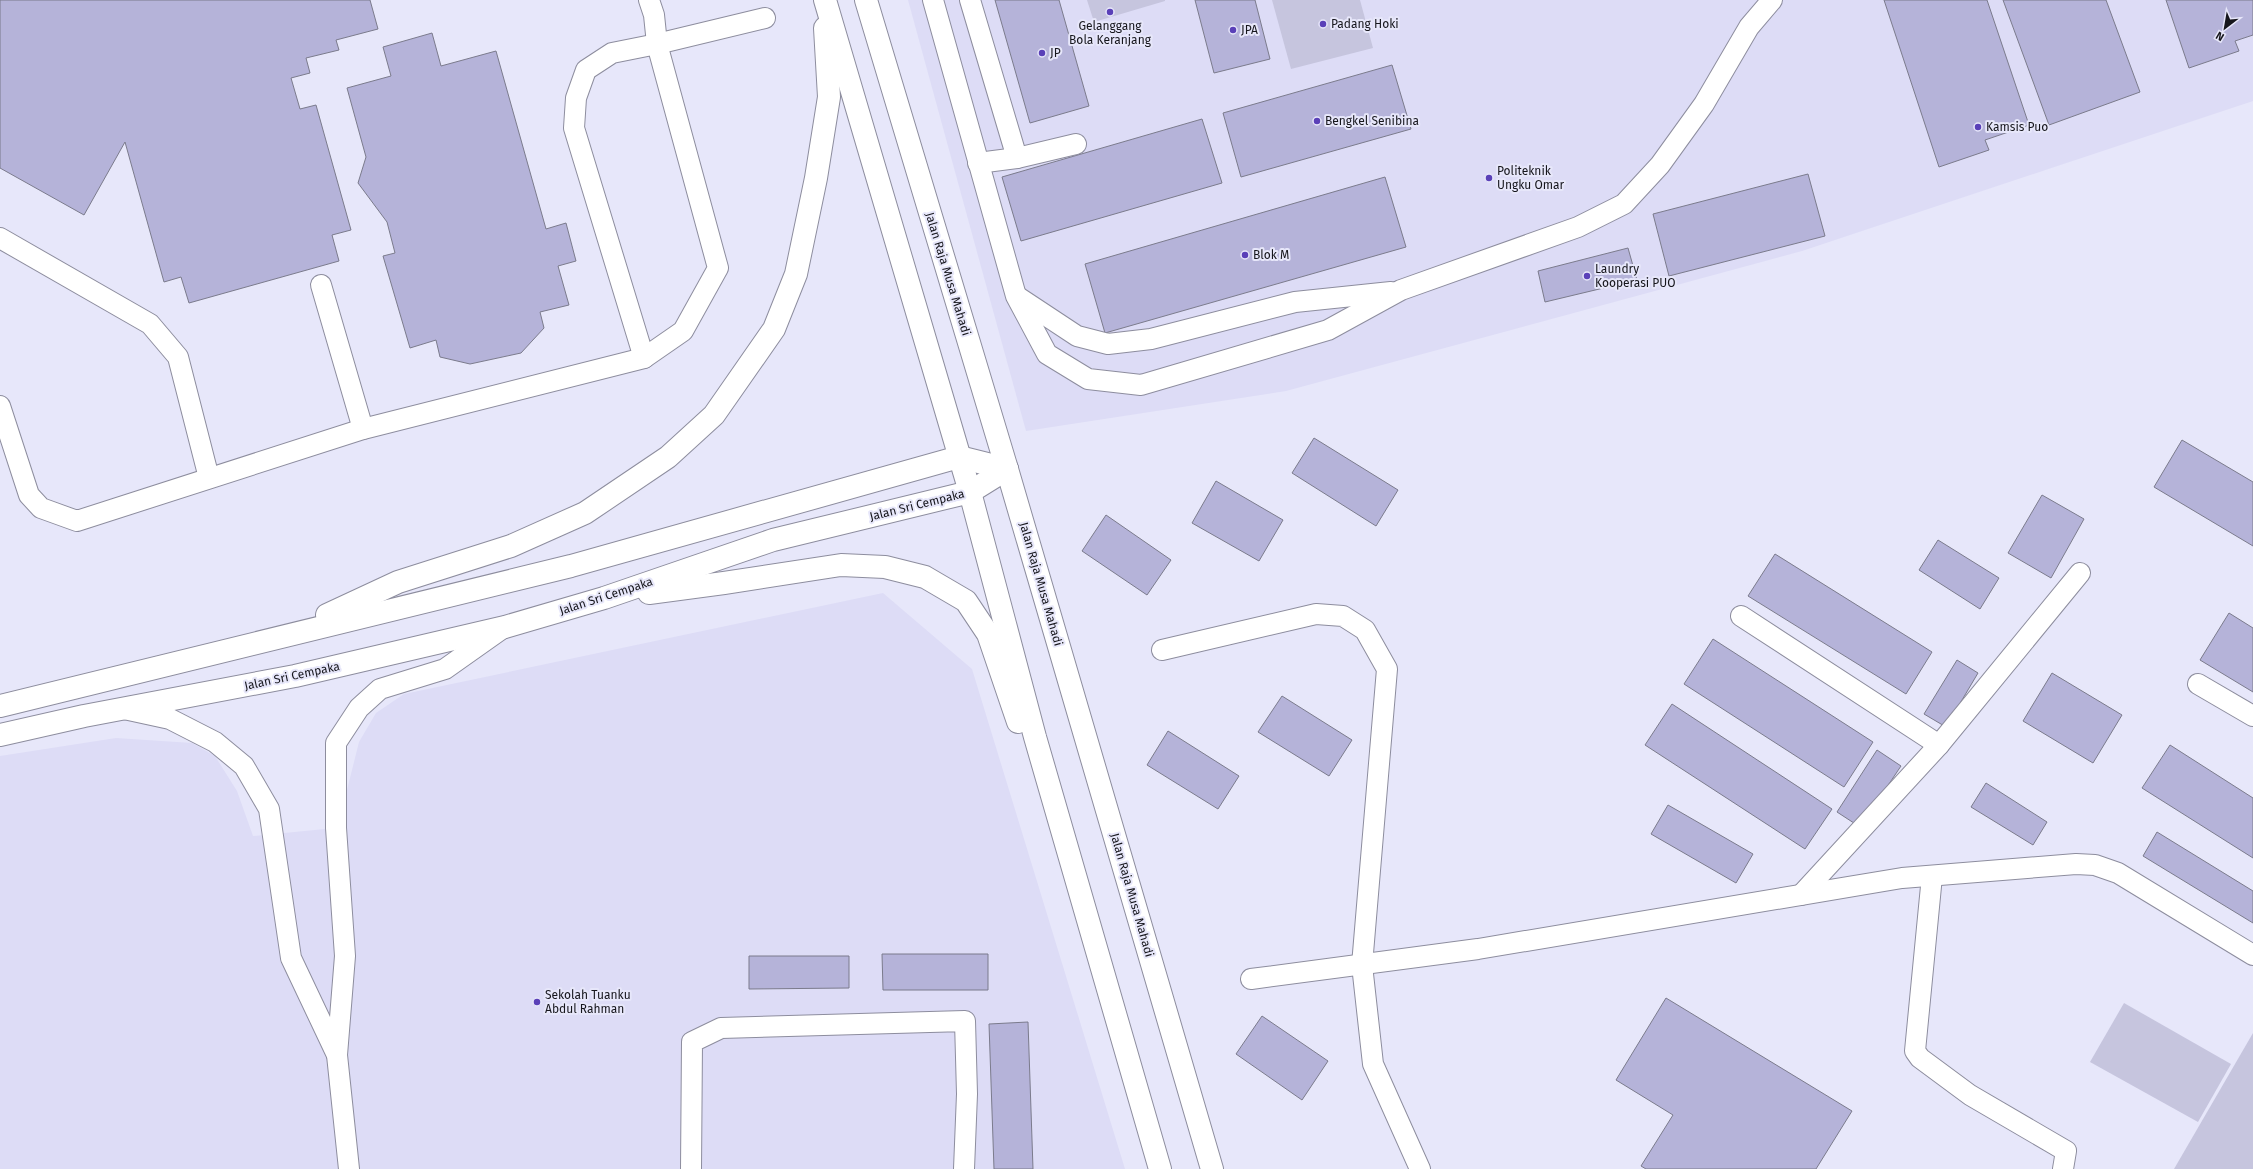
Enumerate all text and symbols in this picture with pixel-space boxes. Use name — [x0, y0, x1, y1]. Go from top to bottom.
marker: Gelanggang Bola Keranjang — [1105, 7, 1115, 17]
north arrow — [2205, 8, 2245, 48]
place label: Padang Hoki — [1331, 17, 1399, 31]
place label: Gelanggang Bola Keranjang — [1069, 19, 1152, 47]
marker: Padang Hoki — [1318, 19, 1328, 29]
place label: JPA — [1241, 23, 1258, 37]
marker: JPA — [1228, 25, 1238, 35]
text: N — [2214, 29, 2227, 44]
place label: JP — [1050, 46, 1061, 60]
marker: JP — [1037, 48, 1047, 58]
place label: Bengkel Senibina — [1325, 114, 1419, 128]
marker: Bengkel Senibina — [1312, 116, 1322, 126]
place label: Kamsis Puo — [1986, 120, 2048, 134]
marker: Kamsis Puo — [1973, 122, 1983, 132]
place label: Politeknik Ungku Omar — [1497, 164, 1565, 192]
marker: Politeknik Ungku Omar — [1484, 173, 1494, 183]
street label: Jalan Raja Musa Mahadi — [923, 211, 973, 337]
place label: Blok M — [1253, 248, 1289, 262]
marker: Blok M — [1240, 250, 1250, 260]
place label: Laundry Kooperasi PUO — [1595, 262, 1676, 290]
marker: Laundry Kooperasi PUO — [1582, 271, 1592, 281]
street label: Jalan Sri Cempaka — [868, 486, 966, 524]
street label: Jalan Raja Musa Mahadi — [1017, 520, 1065, 648]
street label: Jalan Sri Cempaka — [558, 574, 654, 618]
street label: Jalan Sri Cempaka — [243, 659, 341, 693]
street label: Jalan Raja Musa Mahadi — [1108, 831, 1156, 959]
place label: Sekolah Tuanku Abdul Rahman — [545, 988, 631, 1016]
marker: Sekolah Tuanku Abdul Rahman — [532, 997, 542, 1007]

